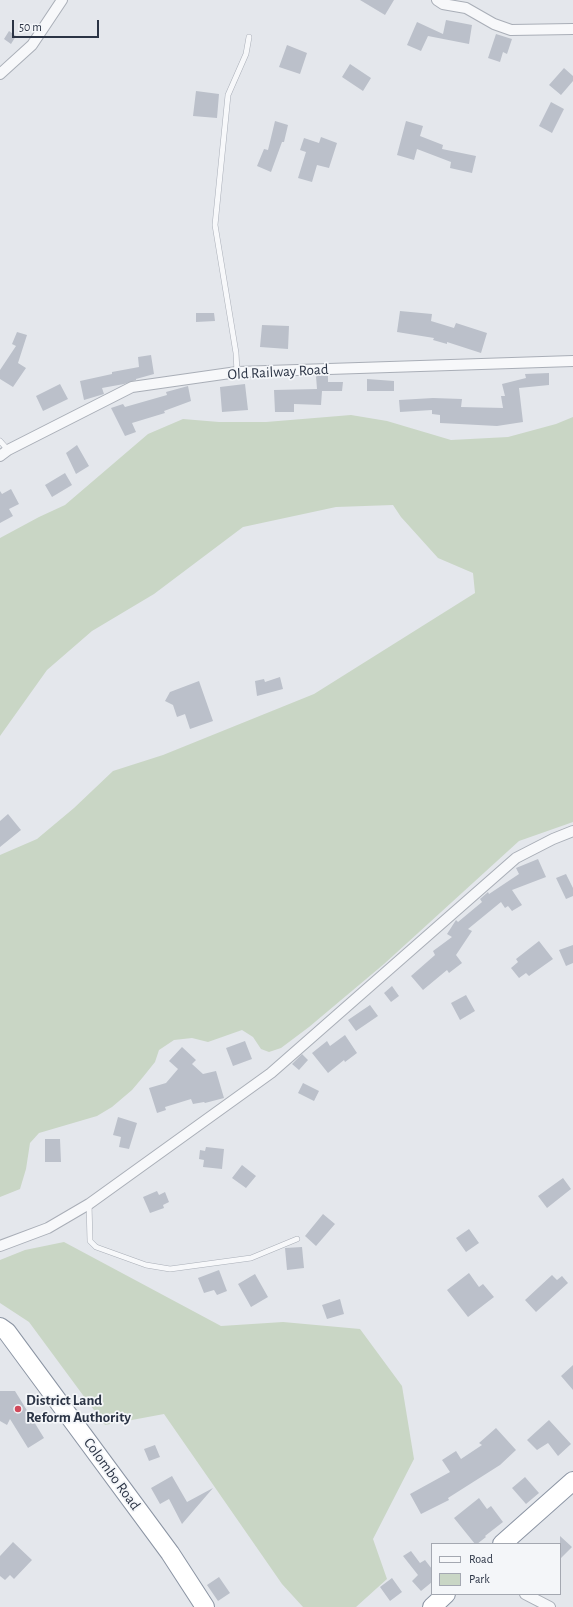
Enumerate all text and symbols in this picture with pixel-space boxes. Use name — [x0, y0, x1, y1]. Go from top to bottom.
scale bar — [14, 12, 101, 38]
text: 50 m — [19, 21, 42, 33]
street label: Old Railway Road — [227, 360, 329, 384]
place label: District Land Reform Authority — [26, 1391, 131, 1426]
marker: District Land Reform Authority — [13, 1404, 23, 1414]
street label: Colombo Road — [80, 1434, 144, 1514]
legend — [431, 1543, 561, 1595]
text: Road — [469, 1553, 493, 1565]
text: Park — [469, 1573, 490, 1585]

